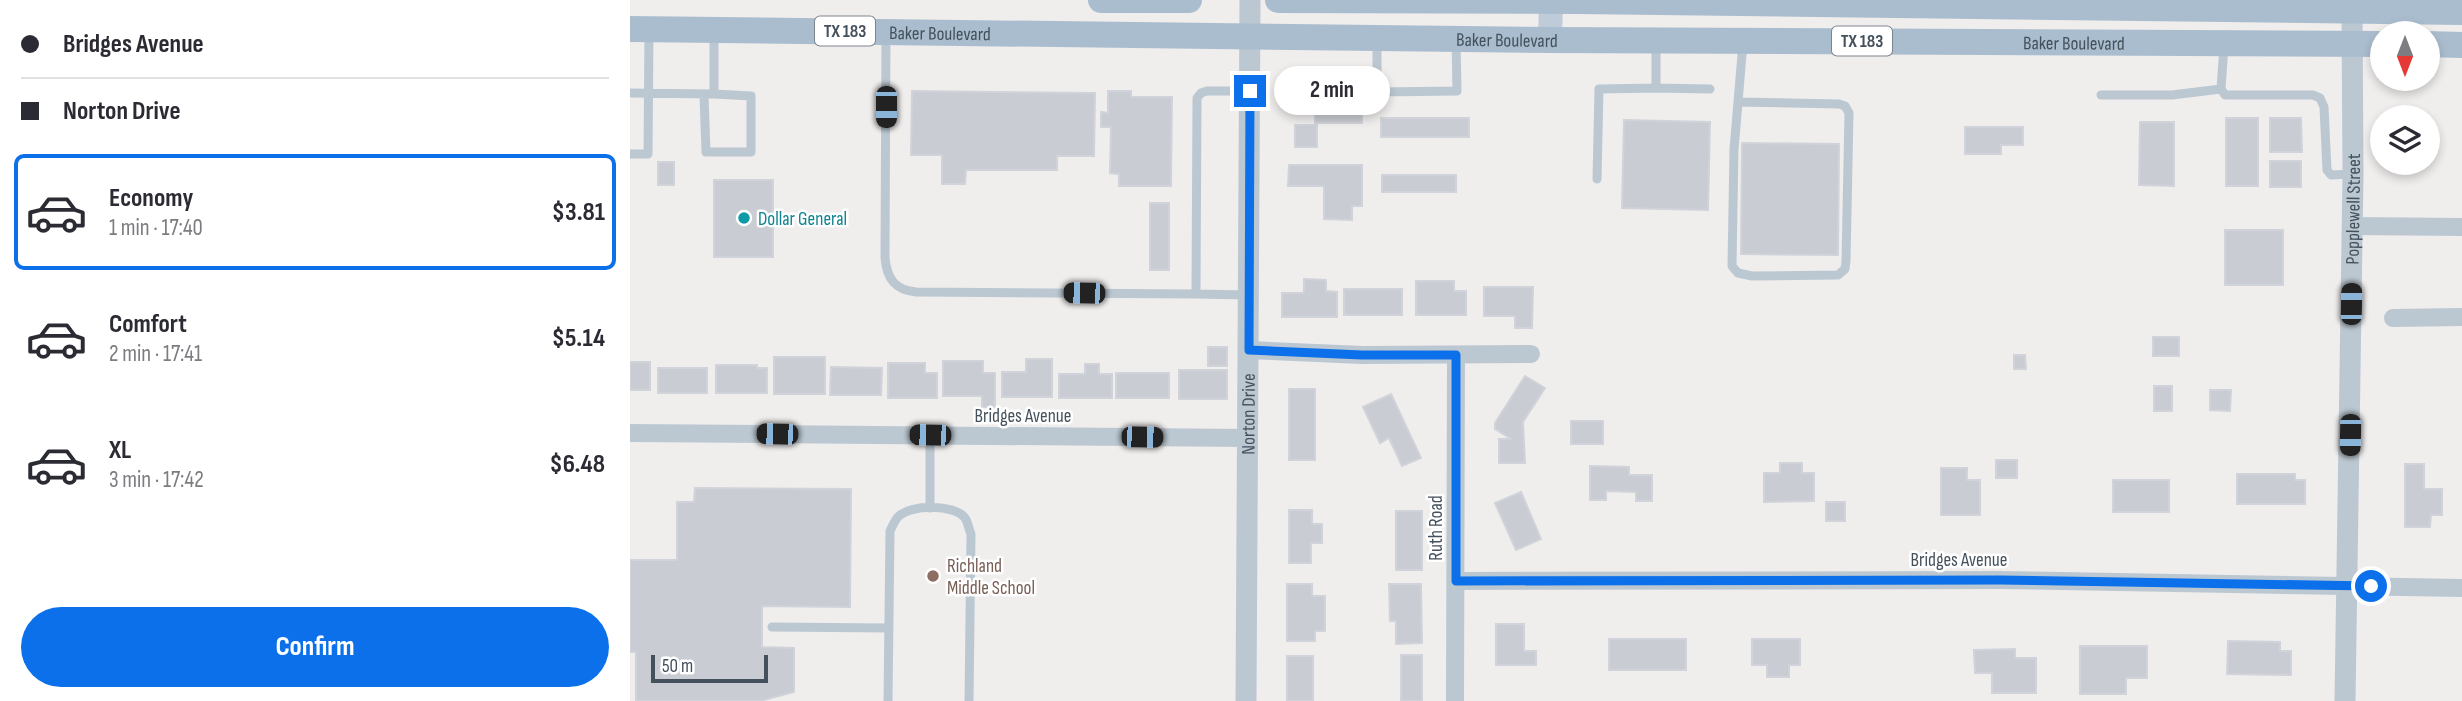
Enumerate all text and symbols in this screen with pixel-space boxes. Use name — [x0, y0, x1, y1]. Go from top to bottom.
road number: TX 183 — [815, 16, 875, 46]
north arrow — [2370, 21, 2440, 91]
map controls — [2370, 21, 2440, 175]
street label: Baker Boulevard — [889, 22, 991, 46]
road number: TX 183 — [1832, 26, 1892, 56]
text: Bridges Avenue — [63, 29, 204, 60]
street label: Baker Boulevard — [1456, 29, 1558, 53]
street label: Baker Boulevard — [2023, 32, 2125, 56]
callout: 2 min — [1274, 66, 1390, 116]
route end — [1234, 75, 1266, 107]
text: 2 min — [1310, 76, 1354, 104]
car — [876, 86, 897, 128]
text: Norton Drive — [63, 96, 181, 127]
button: layers — [2370, 105, 2440, 175]
street label: Popplewell Street — [2342, 153, 2366, 265]
icon: car — [25, 181, 88, 244]
text: Economy — [109, 183, 193, 214]
text: $3.81 — [552, 197, 605, 228]
place label: Dollar General — [758, 208, 847, 231]
marker: Dollar General — [736, 210, 752, 226]
text: 1 min · 17:40 — [109, 214, 203, 242]
car — [1063, 282, 1106, 304]
car — [2341, 283, 2362, 325]
icon: car — [25, 307, 88, 370]
text: Comfort — [109, 309, 187, 340]
text: $5.14 — [552, 323, 605, 354]
text: 2 min · 17:41 — [109, 340, 202, 368]
street label: Norton Drive — [1237, 373, 1261, 455]
street label: Bridges Avenue — [975, 405, 1071, 428]
car — [2340, 414, 2361, 456]
car — [756, 423, 799, 445]
car — [909, 424, 952, 446]
car — [1121, 426, 1164, 448]
icon: car — [25, 433, 88, 496]
text: XL — [109, 435, 131, 466]
text: $6.48 — [549, 449, 605, 480]
text: 3 min · 17:42 — [109, 466, 204, 494]
street label: Ruth Road — [1425, 495, 1448, 561]
street label: Bridges Avenue — [1911, 549, 2007, 572]
place label: Richland Middle School — [947, 555, 1035, 600]
marker: Richland Middle School — [925, 568, 941, 584]
route start — [2355, 570, 2387, 602]
button: Confirm — [21, 607, 609, 687]
scale bar — [651, 652, 768, 684]
text: 50 m — [662, 655, 693, 678]

